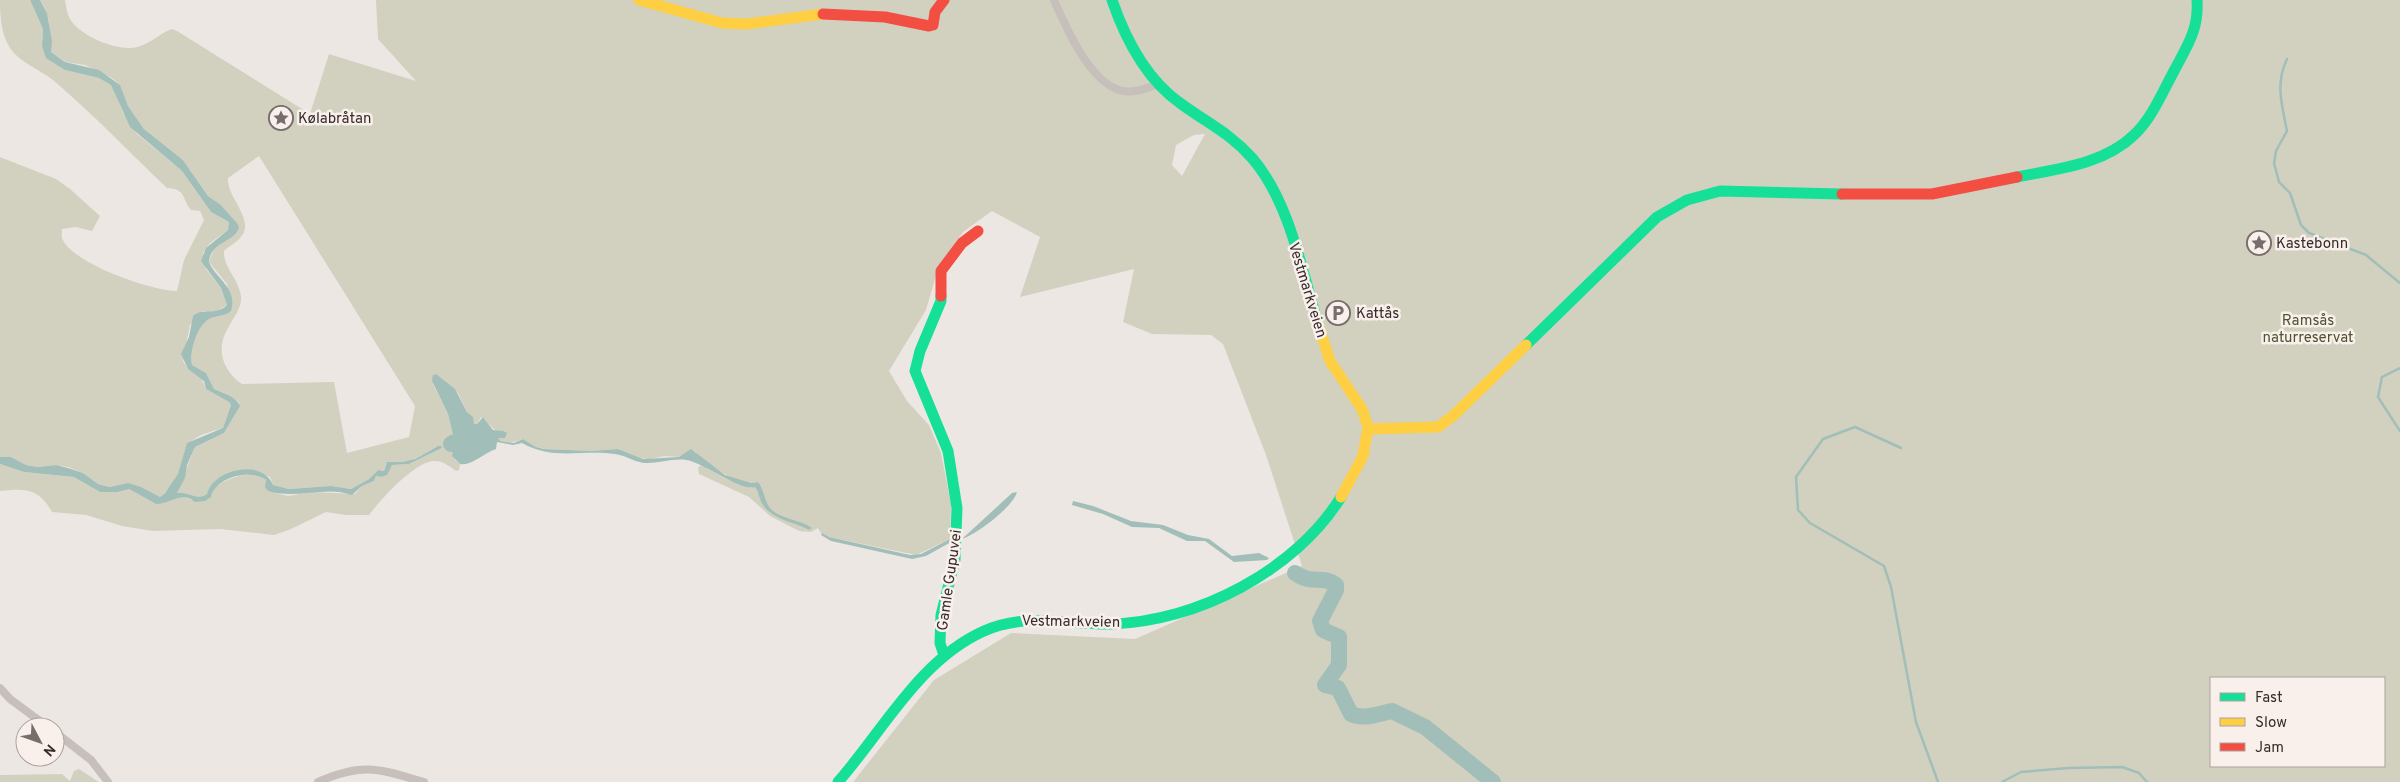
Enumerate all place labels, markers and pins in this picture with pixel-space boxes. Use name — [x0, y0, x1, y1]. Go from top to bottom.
place icon: Kølabråtan — [268, 105, 294, 131]
place label: Kølabråtan — [298, 110, 372, 129]
place icon: Kastebonn — [2246, 230, 2272, 256]
place label: Kastebonn — [2276, 235, 2348, 254]
parking icon: Kattås — [1325, 300, 1351, 326]
place label: Kattås — [1356, 305, 1399, 324]

